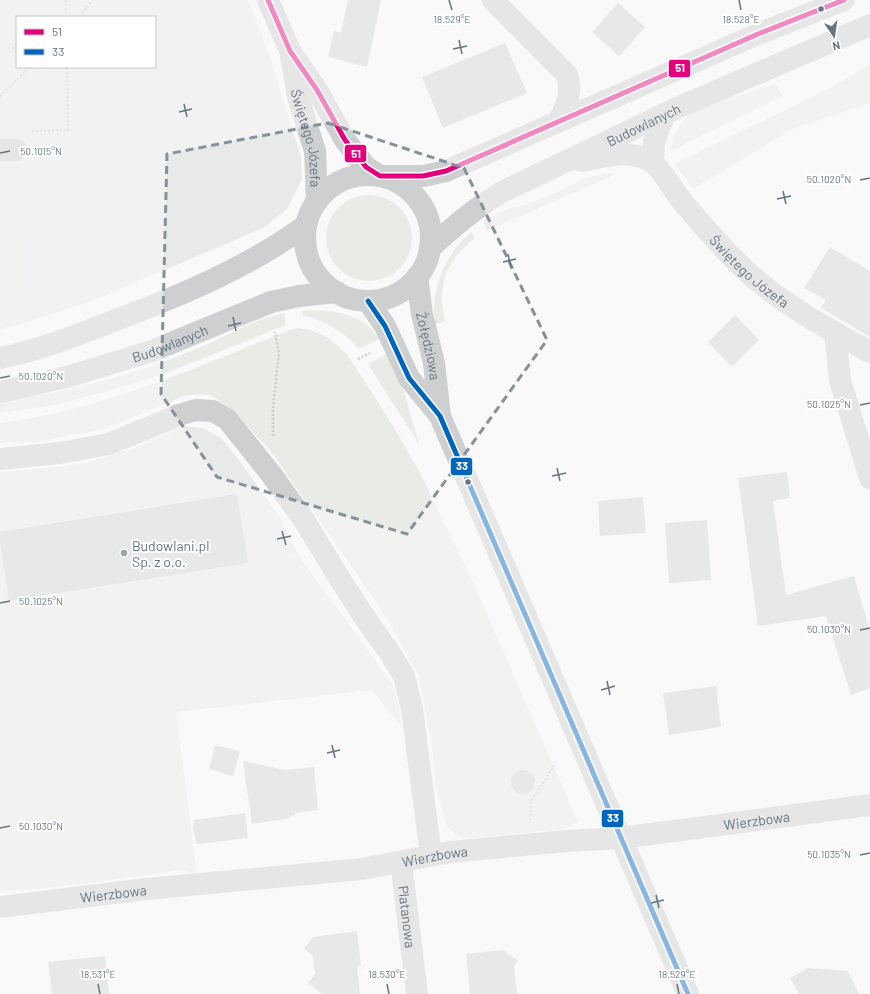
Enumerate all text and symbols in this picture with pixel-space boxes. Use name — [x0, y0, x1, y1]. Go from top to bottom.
unlabelled marker — [816, 4, 826, 14]
text: 18.529°E — [433, 13, 471, 25]
text: 18.528°E — [722, 13, 760, 25]
legend — [16, 16, 156, 68]
north arrow — [814, 16, 854, 56]
text: 51 — [52, 24, 62, 38]
text: N — [831, 39, 841, 53]
text: 33 — [52, 44, 64, 58]
line badge: 51 — [668, 59, 691, 78]
text: 51 — [675, 61, 685, 74]
street label: Świętego Józefa — [288, 88, 325, 187]
street label: Budowlanych — [603, 99, 683, 149]
line badge: 51 — [344, 144, 367, 163]
text: 50.1015°N — [20, 145, 62, 157]
text: 51 — [351, 147, 361, 160]
text: 50.1020°N — [807, 173, 851, 185]
street label: Świętego Józefa — [707, 231, 793, 311]
street label: Żołędziowa — [413, 310, 444, 381]
street label: Budowlanych — [130, 320, 210, 365]
text: 50.1020°N — [19, 370, 63, 382]
text: 50.1025°N — [807, 398, 851, 410]
line badge: 33 — [450, 457, 473, 476]
text: 33 — [456, 459, 468, 472]
unlabelled marker — [463, 477, 473, 487]
place label: Budowlani.pl Sp. z o.o. — [132, 537, 210, 570]
marker: Budowlani.pl Sp. z o.o. — [119, 548, 129, 558]
text: 50.1025°N — [19, 595, 63, 607]
text: 50.1030°N — [807, 623, 851, 635]
street label: Wierzbowa — [722, 807, 791, 833]
line badge: 33 — [601, 809, 624, 828]
text: 33 — [607, 811, 619, 824]
text: 50.1030°N — [19, 820, 63, 832]
street label: Wierzbowa — [400, 842, 468, 870]
text: 50.1035°N — [807, 848, 851, 860]
street label: Wierzbowa — [79, 881, 147, 906]
street label: Platanowa — [395, 884, 420, 949]
text: 18.531°E — [80, 968, 116, 980]
text: 18.530°E — [368, 968, 406, 980]
text: 18.529°E — [658, 968, 696, 980]

